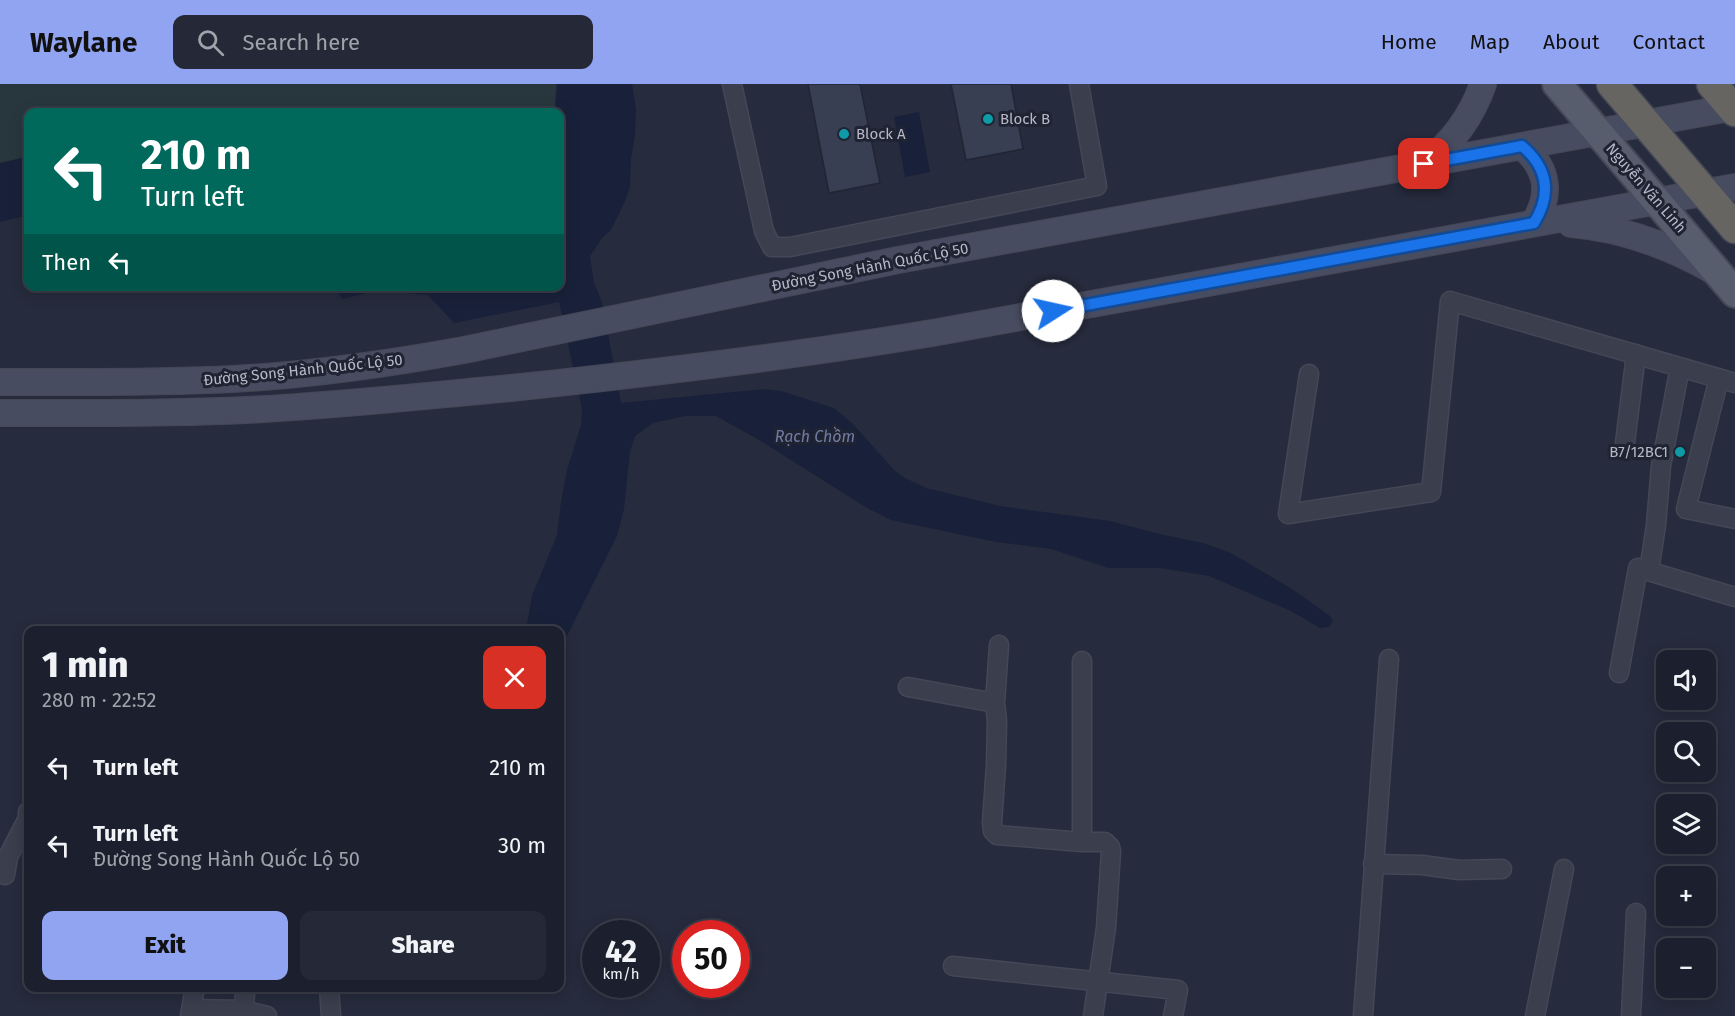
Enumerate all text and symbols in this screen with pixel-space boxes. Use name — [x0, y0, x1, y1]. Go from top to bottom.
search box — [173, 15, 593, 69]
text: Waylane — [30, 26, 137, 59]
icon: search — [194, 26, 227, 59]
text: Search here — [242, 29, 360, 56]
text: Home — [1381, 29, 1437, 55]
text: Map — [1470, 29, 1510, 55]
text: About — [1543, 29, 1600, 55]
text: Contact — [1633, 29, 1705, 55]
place label: Block B — [1000, 110, 1050, 128]
marker: Block B — [981, 112, 995, 126]
place label: Block A — [856, 125, 906, 143]
marker: Block A — [837, 127, 851, 141]
text: 210 m — [141, 130, 251, 180]
icon: left — [42, 132, 120, 210]
pin — [1398, 138, 1449, 189]
street label: Nguyễn Văn Linh — [1602, 140, 1690, 236]
icon: arrive — [1407, 147, 1440, 180]
text: Turn left — [141, 181, 244, 213]
street label: Đường Song Hành Quốc Lộ 50 — [770, 239, 970, 295]
icon: left — [103, 246, 136, 279]
text: Then — [42, 249, 91, 276]
position arrow — [1021, 279, 1085, 343]
street label: Đường Song Hành Quốc Lộ 50 — [203, 351, 403, 389]
water label: Rạch Chồm — [775, 426, 855, 446]
place label: B7/12BC1 — [1609, 443, 1668, 461]
marker: B7/12BC1 — [1673, 445, 1687, 459]
text: 1 min — [42, 643, 128, 687]
button: close — [483, 646, 546, 709]
map controls — [1656, 650, 1716, 998]
button: sound — [1656, 650, 1716, 710]
text: 280 m · 22:52 — [42, 688, 156, 712]
button: search — [1656, 722, 1716, 782]
icon: left — [42, 751, 75, 784]
text: Turn left — [93, 754, 178, 781]
text: 210 m — [489, 754, 546, 781]
button: layers — [1656, 794, 1716, 854]
text: Turn left — [93, 820, 178, 847]
icon: left — [42, 829, 75, 862]
text: 30 m — [498, 832, 546, 859]
text: Đường Song Hành Quốc Lộ 50 — [93, 847, 360, 871]
button: + — [1656, 866, 1716, 926]
button: Exit — [42, 911, 288, 980]
button: Share — [300, 911, 546, 980]
speed limit sign: 50 — [672, 920, 750, 998]
text: 42 — [605, 934, 637, 970]
button: − — [1656, 938, 1716, 998]
text: km/h — [602, 965, 640, 983]

